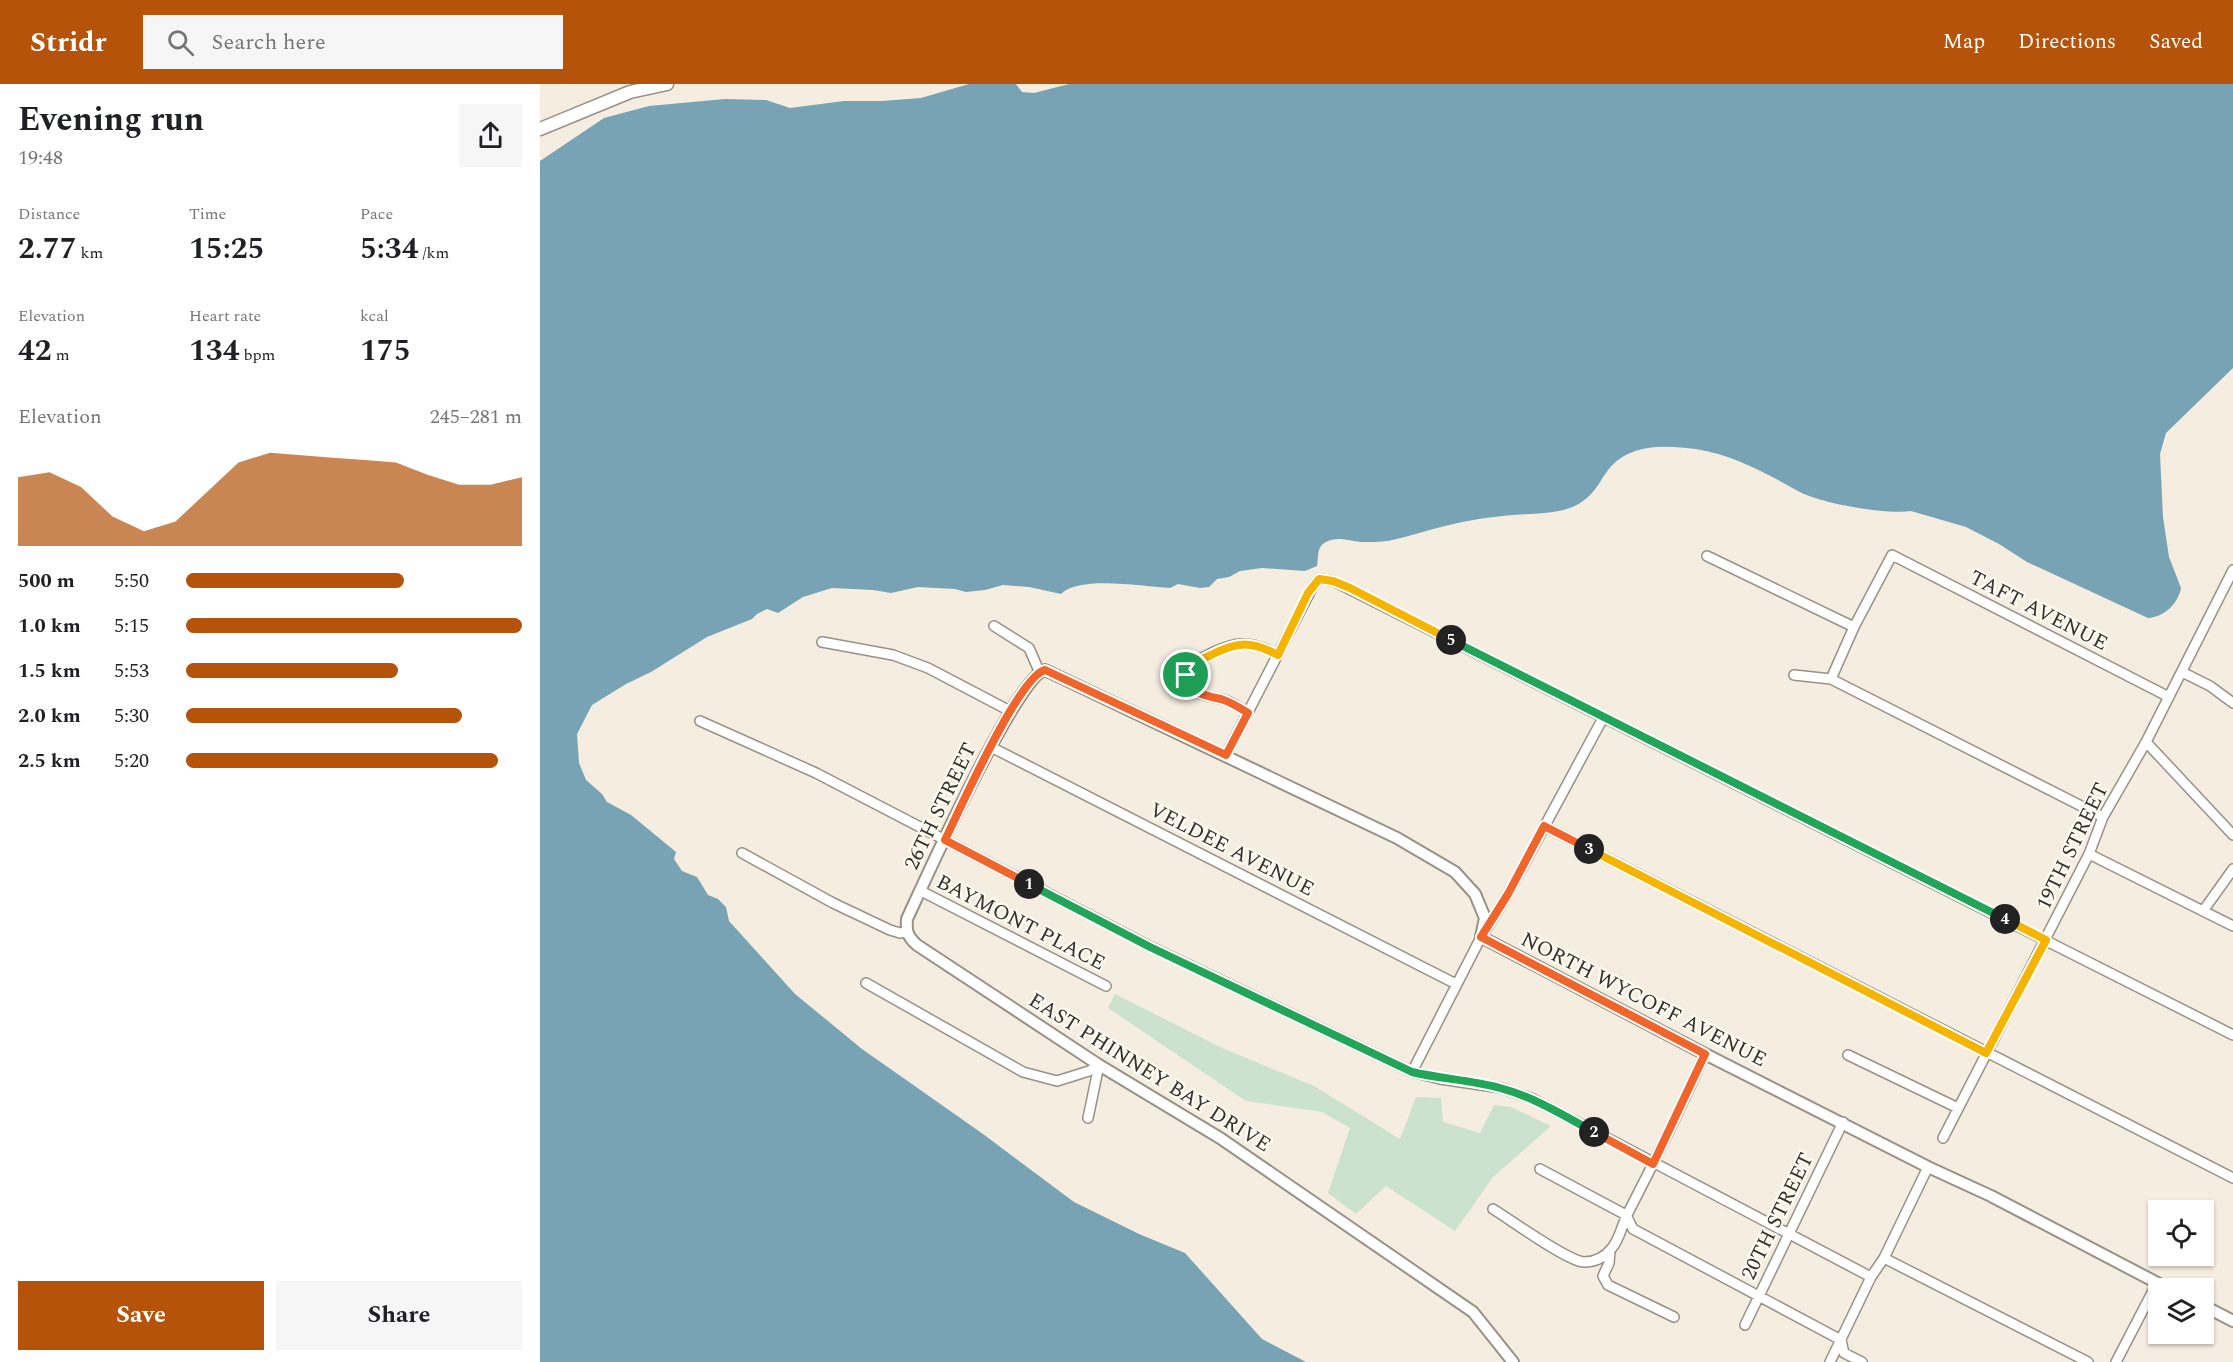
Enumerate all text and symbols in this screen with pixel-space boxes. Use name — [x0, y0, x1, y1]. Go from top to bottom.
search box — [143, 15, 563, 69]
text: Stridr — [30, 21, 107, 64]
icon: search — [164, 26, 197, 59]
text: Search here — [212, 26, 326, 59]
text: Map — [1943, 26, 1985, 58]
text: Directions — [2018, 26, 2116, 58]
text: Saved — [2149, 26, 2203, 58]
text: Evening run — [18, 95, 204, 145]
button: share — [459, 104, 522, 167]
text: 19:48 — [18, 143, 63, 173]
text: Distance — [18, 202, 80, 226]
text: Time — [189, 202, 226, 226]
text: Pace — [360, 202, 393, 226]
text: 2.77 — [18, 226, 77, 272]
text: 15:25 — [189, 226, 264, 272]
text: 5:34 — [360, 226, 419, 272]
text: km — [77, 241, 103, 265]
text: /km — [419, 241, 449, 265]
text: Elevation — [18, 304, 85, 328]
text: Heart rate — [189, 304, 261, 328]
text: kcal — [360, 304, 389, 328]
text: 42 — [18, 328, 52, 374]
text: 134 — [189, 328, 240, 374]
text: 175 — [360, 328, 411, 374]
text: m — [52, 343, 69, 367]
text: bpm — [240, 343, 275, 367]
text: Elevation — [18, 402, 102, 432]
text: 245–281 m — [430, 402, 522, 432]
street label: TAFT AVENUE — [1964, 562, 2113, 660]
text: 500 m — [18, 566, 75, 596]
text: 5:50 — [114, 566, 149, 596]
text: 1.0 km — [18, 611, 81, 641]
text: 5:15 — [114, 611, 149, 641]
pin: 5 — [1436, 625, 1466, 655]
text: 5 — [1447, 628, 1455, 652]
pin — [1160, 649, 1211, 700]
text: 1.5 km — [18, 656, 81, 686]
text: 5:53 — [114, 656, 149, 686]
icon: arrive — [1169, 658, 1202, 691]
text: 2.0 km — [18, 701, 81, 731]
text: 5:30 — [114, 701, 149, 731]
street label: 26TH STREET — [896, 737, 986, 876]
text: 2.5 km — [18, 746, 81, 776]
text: 5:20 — [114, 746, 149, 776]
street label: 19TH STREET — [2028, 777, 2118, 916]
street label: VELDEE AVENUE — [1143, 794, 1320, 905]
pin: 3 — [1574, 834, 1604, 864]
text: 3 — [1585, 837, 1593, 861]
street label: BAYMONT PLACE — [930, 866, 1111, 979]
pin: 1 — [1014, 869, 1044, 899]
text: 1 — [1025, 872, 1033, 896]
pin: 4 — [1990, 904, 2020, 934]
text: 4 — [2001, 907, 2009, 931]
street label: NORTH WYCOFF AVENUE — [1515, 924, 1772, 1076]
street label: EAST PHINNEY BAY DRIVE — [1022, 985, 1277, 1161]
pin: 2 — [1579, 1117, 1609, 1147]
text: 2 — [1590, 1120, 1598, 1144]
street label: 20TH STREET — [1733, 1147, 1823, 1286]
map controls — [2148, 1200, 2214, 1344]
button: locate — [2148, 1200, 2214, 1266]
button: layers — [2148, 1278, 2214, 1344]
button: Save — [18, 1281, 264, 1350]
button: Share — [276, 1281, 522, 1350]

